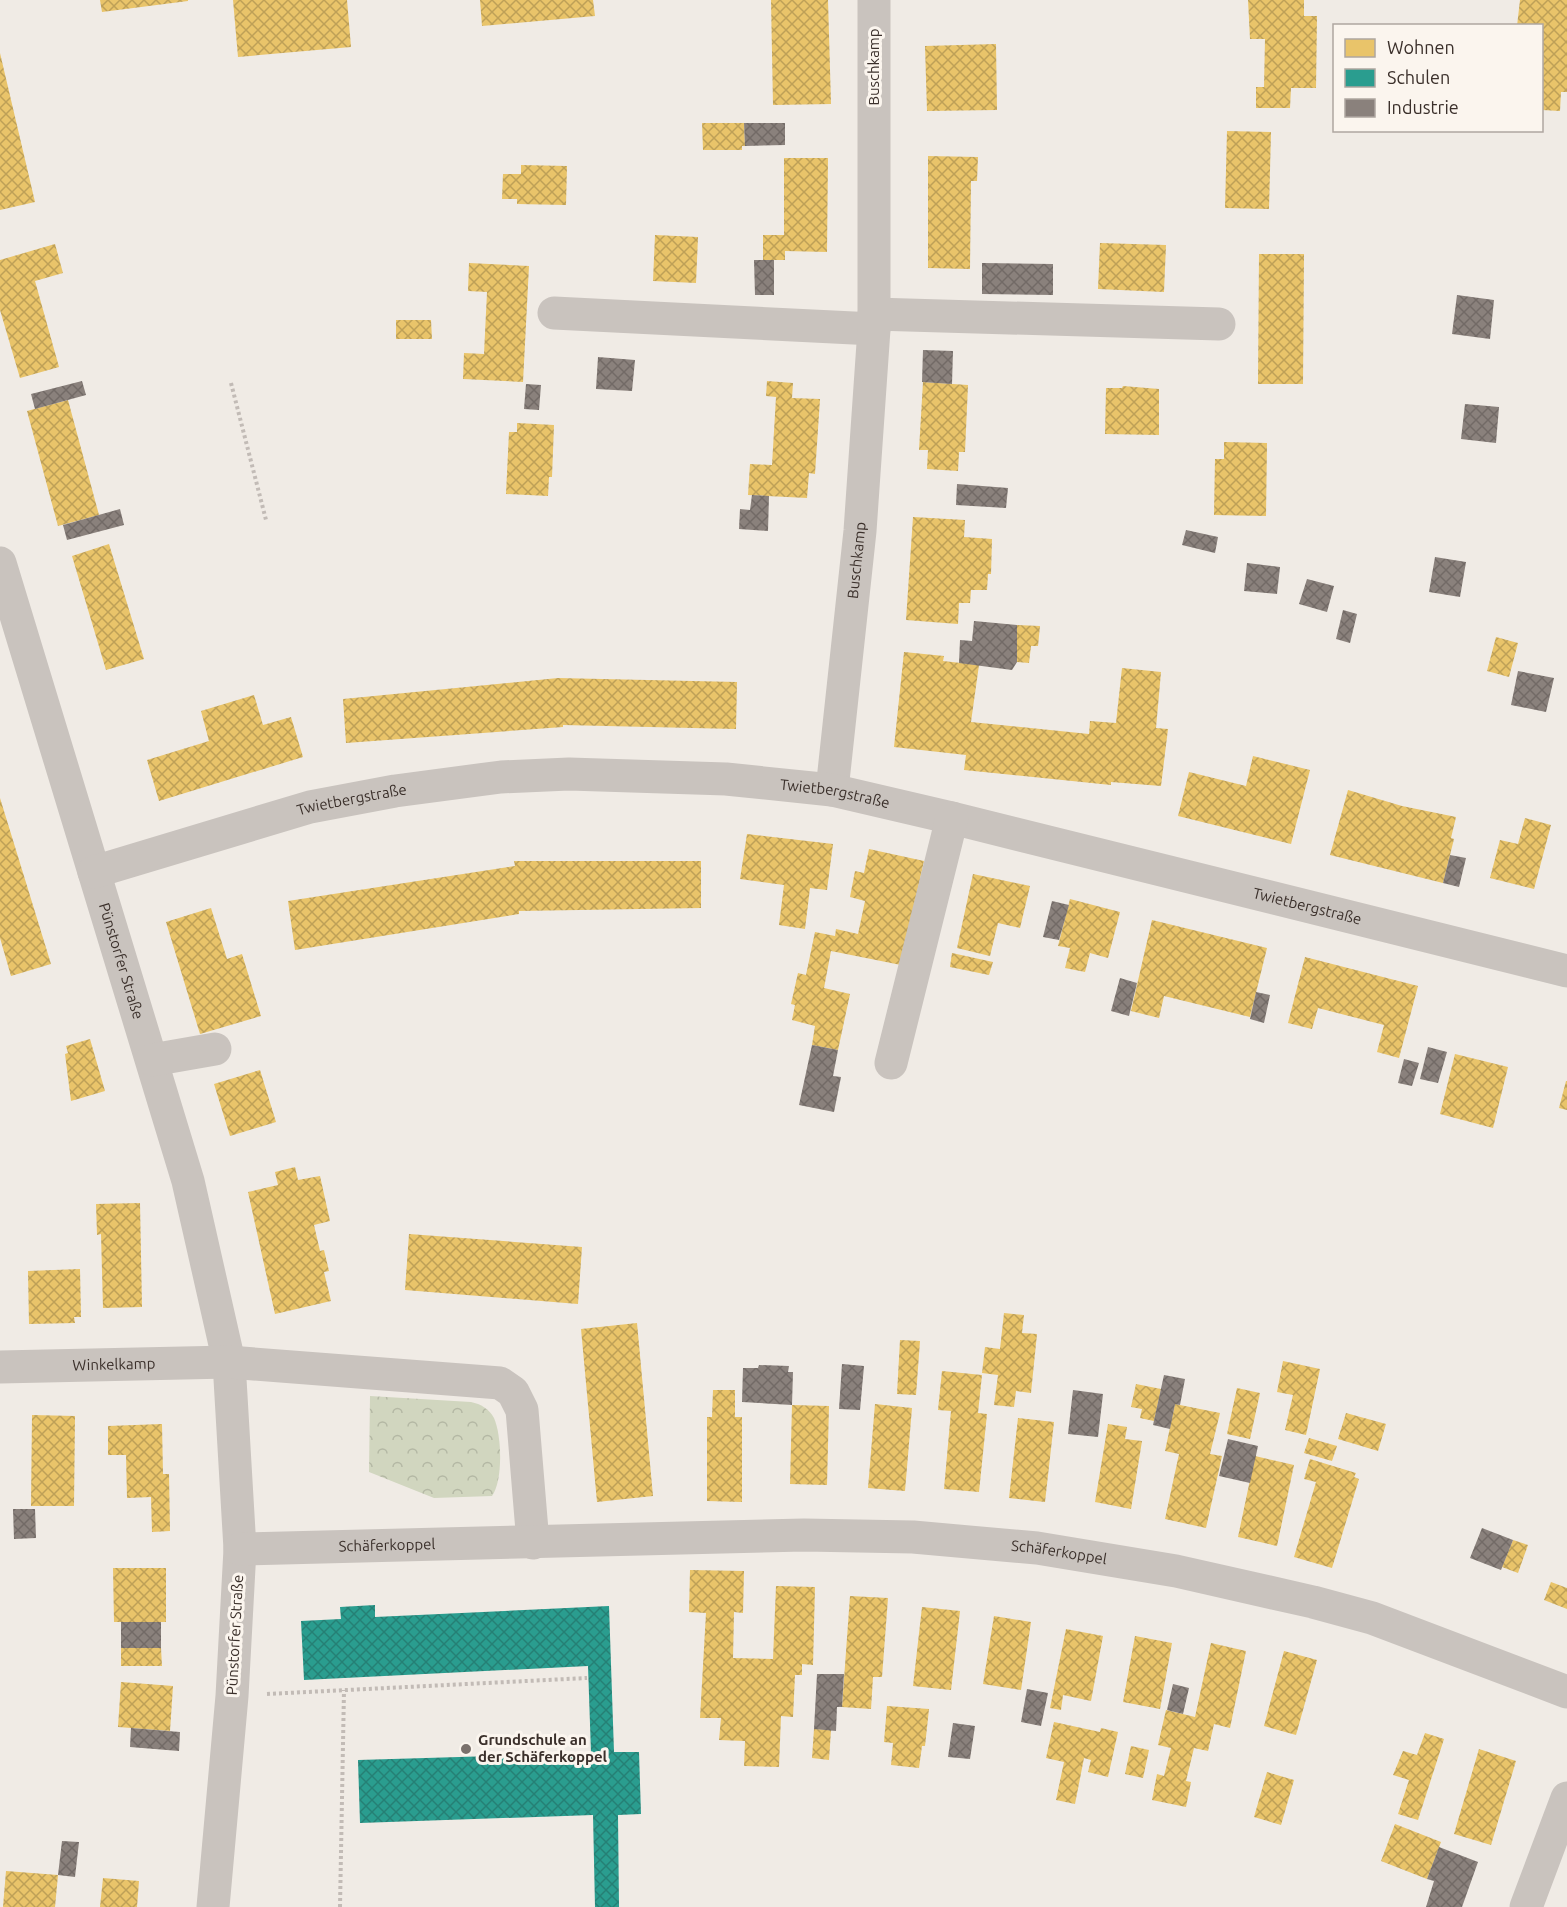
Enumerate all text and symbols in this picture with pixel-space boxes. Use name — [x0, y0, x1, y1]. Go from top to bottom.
legend — [1333, 24, 1543, 132]
street label: Buschkamp — [865, 28, 882, 106]
text: Wohnen — [1387, 37, 1455, 57]
text: Schulen — [1387, 67, 1450, 87]
text: Industrie — [1387, 97, 1459, 117]
street label: Buschkamp — [844, 521, 869, 600]
street label: Twietbergstraße — [779, 776, 891, 811]
street label: Twietbergstraße — [295, 781, 408, 818]
street label: Twietbergstraße — [1251, 884, 1363, 928]
street label: Pünstorfer Straße — [96, 901, 147, 1021]
street label: Winkelkamp — [72, 1355, 156, 1373]
street label: Schäferkoppel — [338, 1535, 436, 1555]
street label: Schäferkoppel — [1010, 1537, 1108, 1567]
street label: Pünstorfer Straße — [223, 1574, 246, 1696]
place label: Grundschule an der Schäferkoppel — [478, 1731, 608, 1765]
marker: Grundschule an der Schäferkoppel — [459, 1742, 473, 1756]

